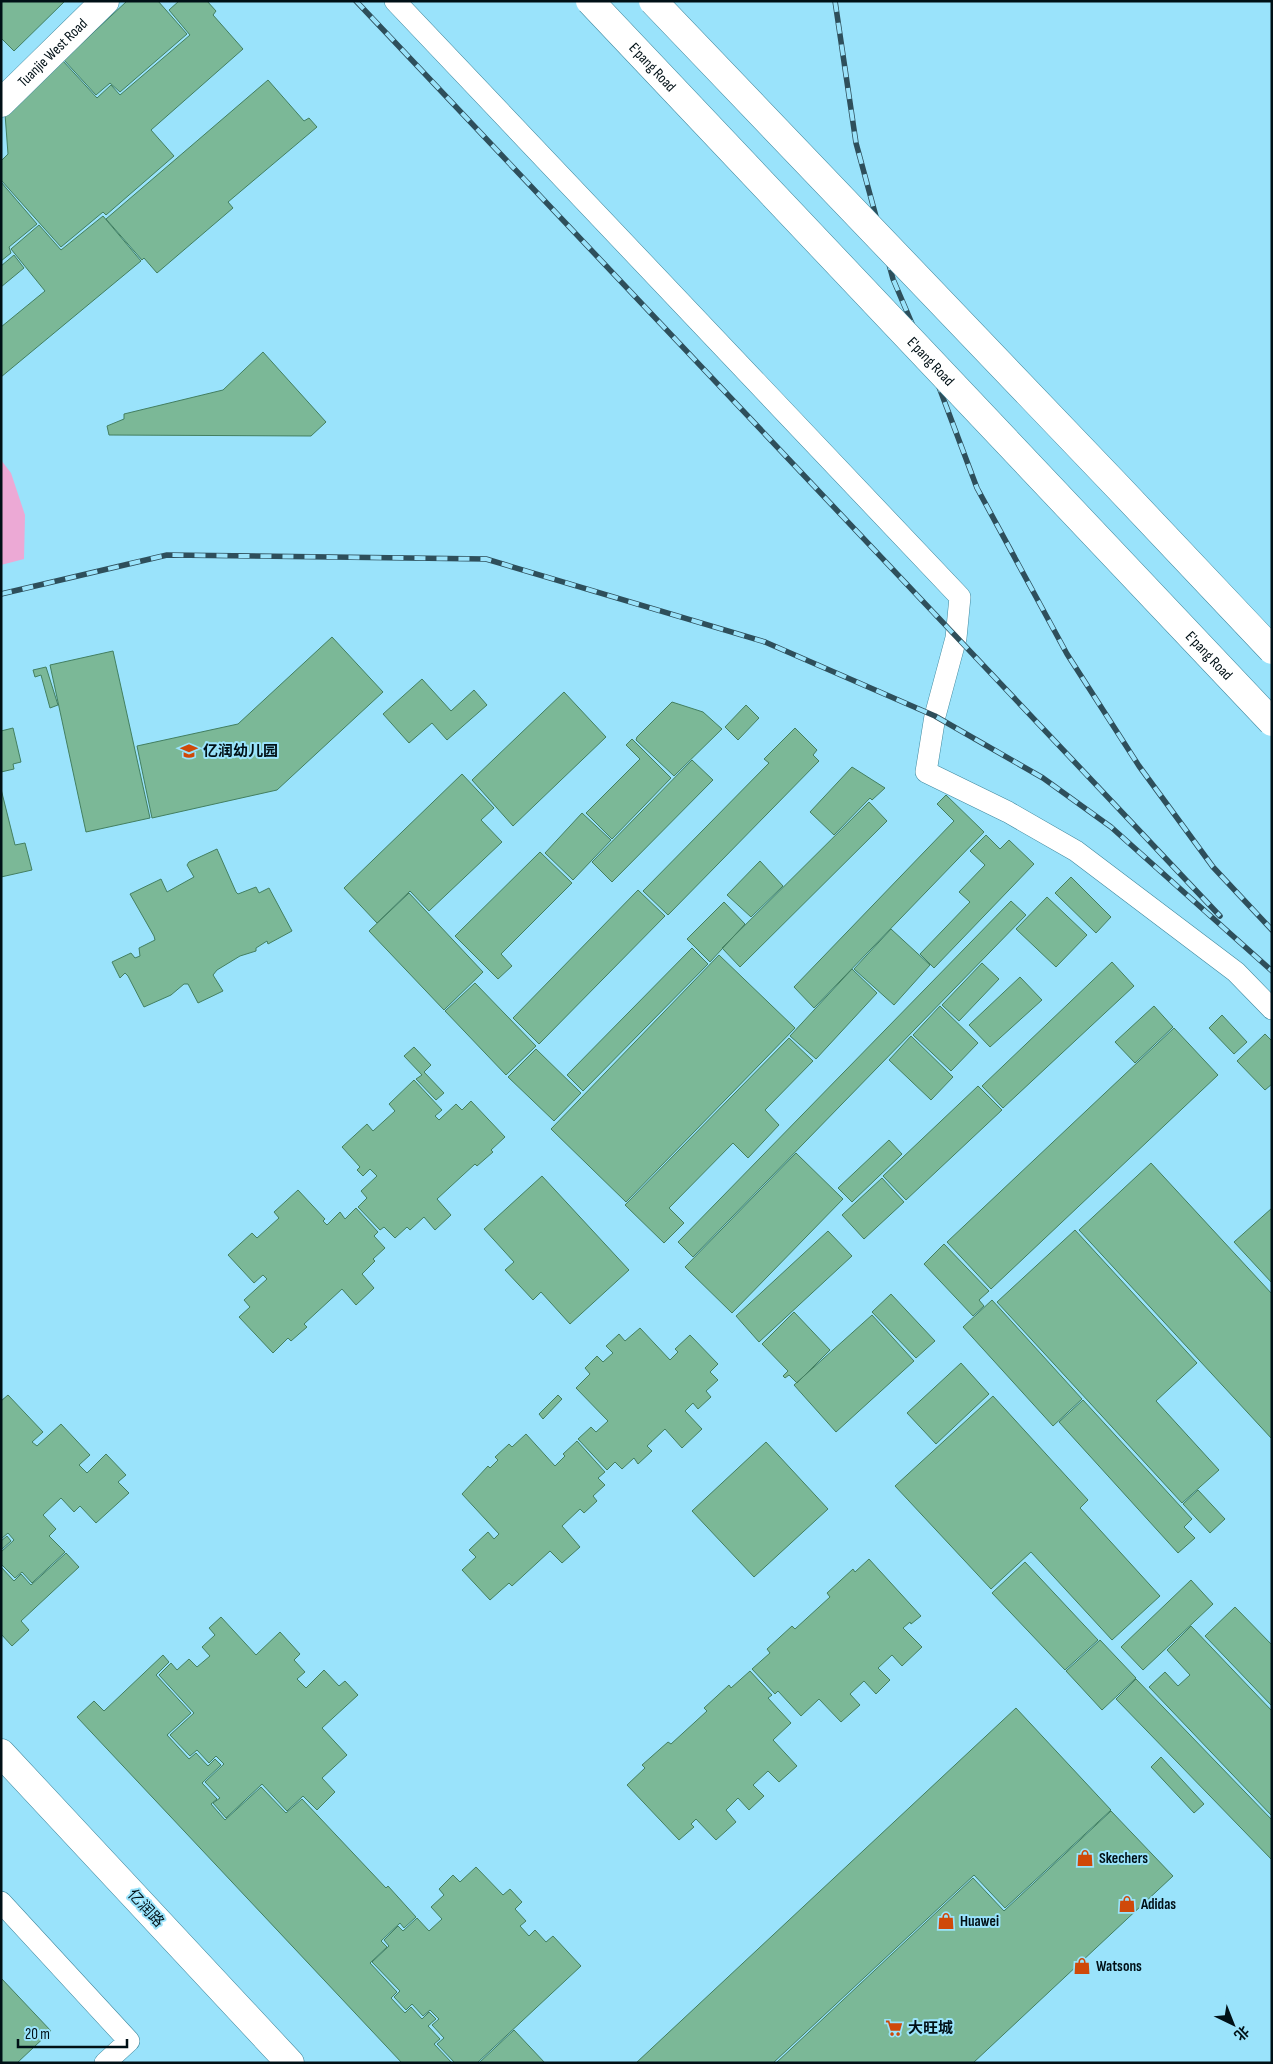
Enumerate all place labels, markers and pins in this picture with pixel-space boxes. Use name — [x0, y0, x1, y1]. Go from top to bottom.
school or university icon: 亿润幼儿园 — [179, 741, 199, 761]
place label: 亿润幼儿园 — [203, 742, 278, 761]
shop icon: Skechers — [1075, 1848, 1095, 1868]
place label: Skechers — [1099, 1849, 1148, 1868]
shop icon: Adidas — [1117, 1894, 1137, 1914]
place label: Adidas — [1140, 1895, 1176, 1914]
shop icon: Huawei — [936, 1911, 956, 1931]
place label: Huawei — [960, 1912, 999, 1931]
shop icon: Watsons — [1072, 1956, 1092, 1976]
place label: Watsons — [1096, 1957, 1142, 1976]
supermarket icon: 大旺城 — [884, 2018, 904, 2038]
place label: 大旺城 — [908, 2019, 953, 2038]

